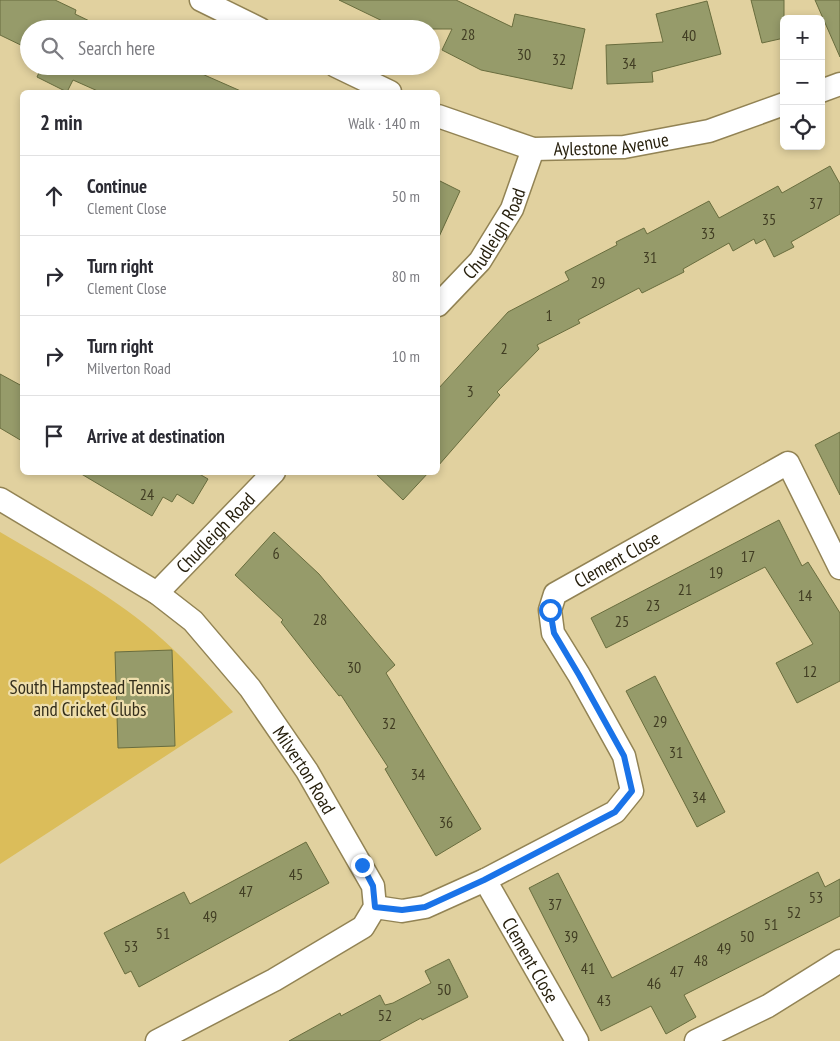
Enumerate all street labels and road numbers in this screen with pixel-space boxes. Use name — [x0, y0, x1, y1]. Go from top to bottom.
street label: Aylestone Avenue — [553, 127, 671, 161]
street label: Chudleigh Road — [457, 185, 530, 284]
street label: Chudleigh Road — [171, 487, 260, 578]
street label: Clement Close — [570, 526, 664, 593]
street label: Milverton Road — [268, 721, 341, 818]
street label: Clement Close — [497, 913, 565, 1007]

